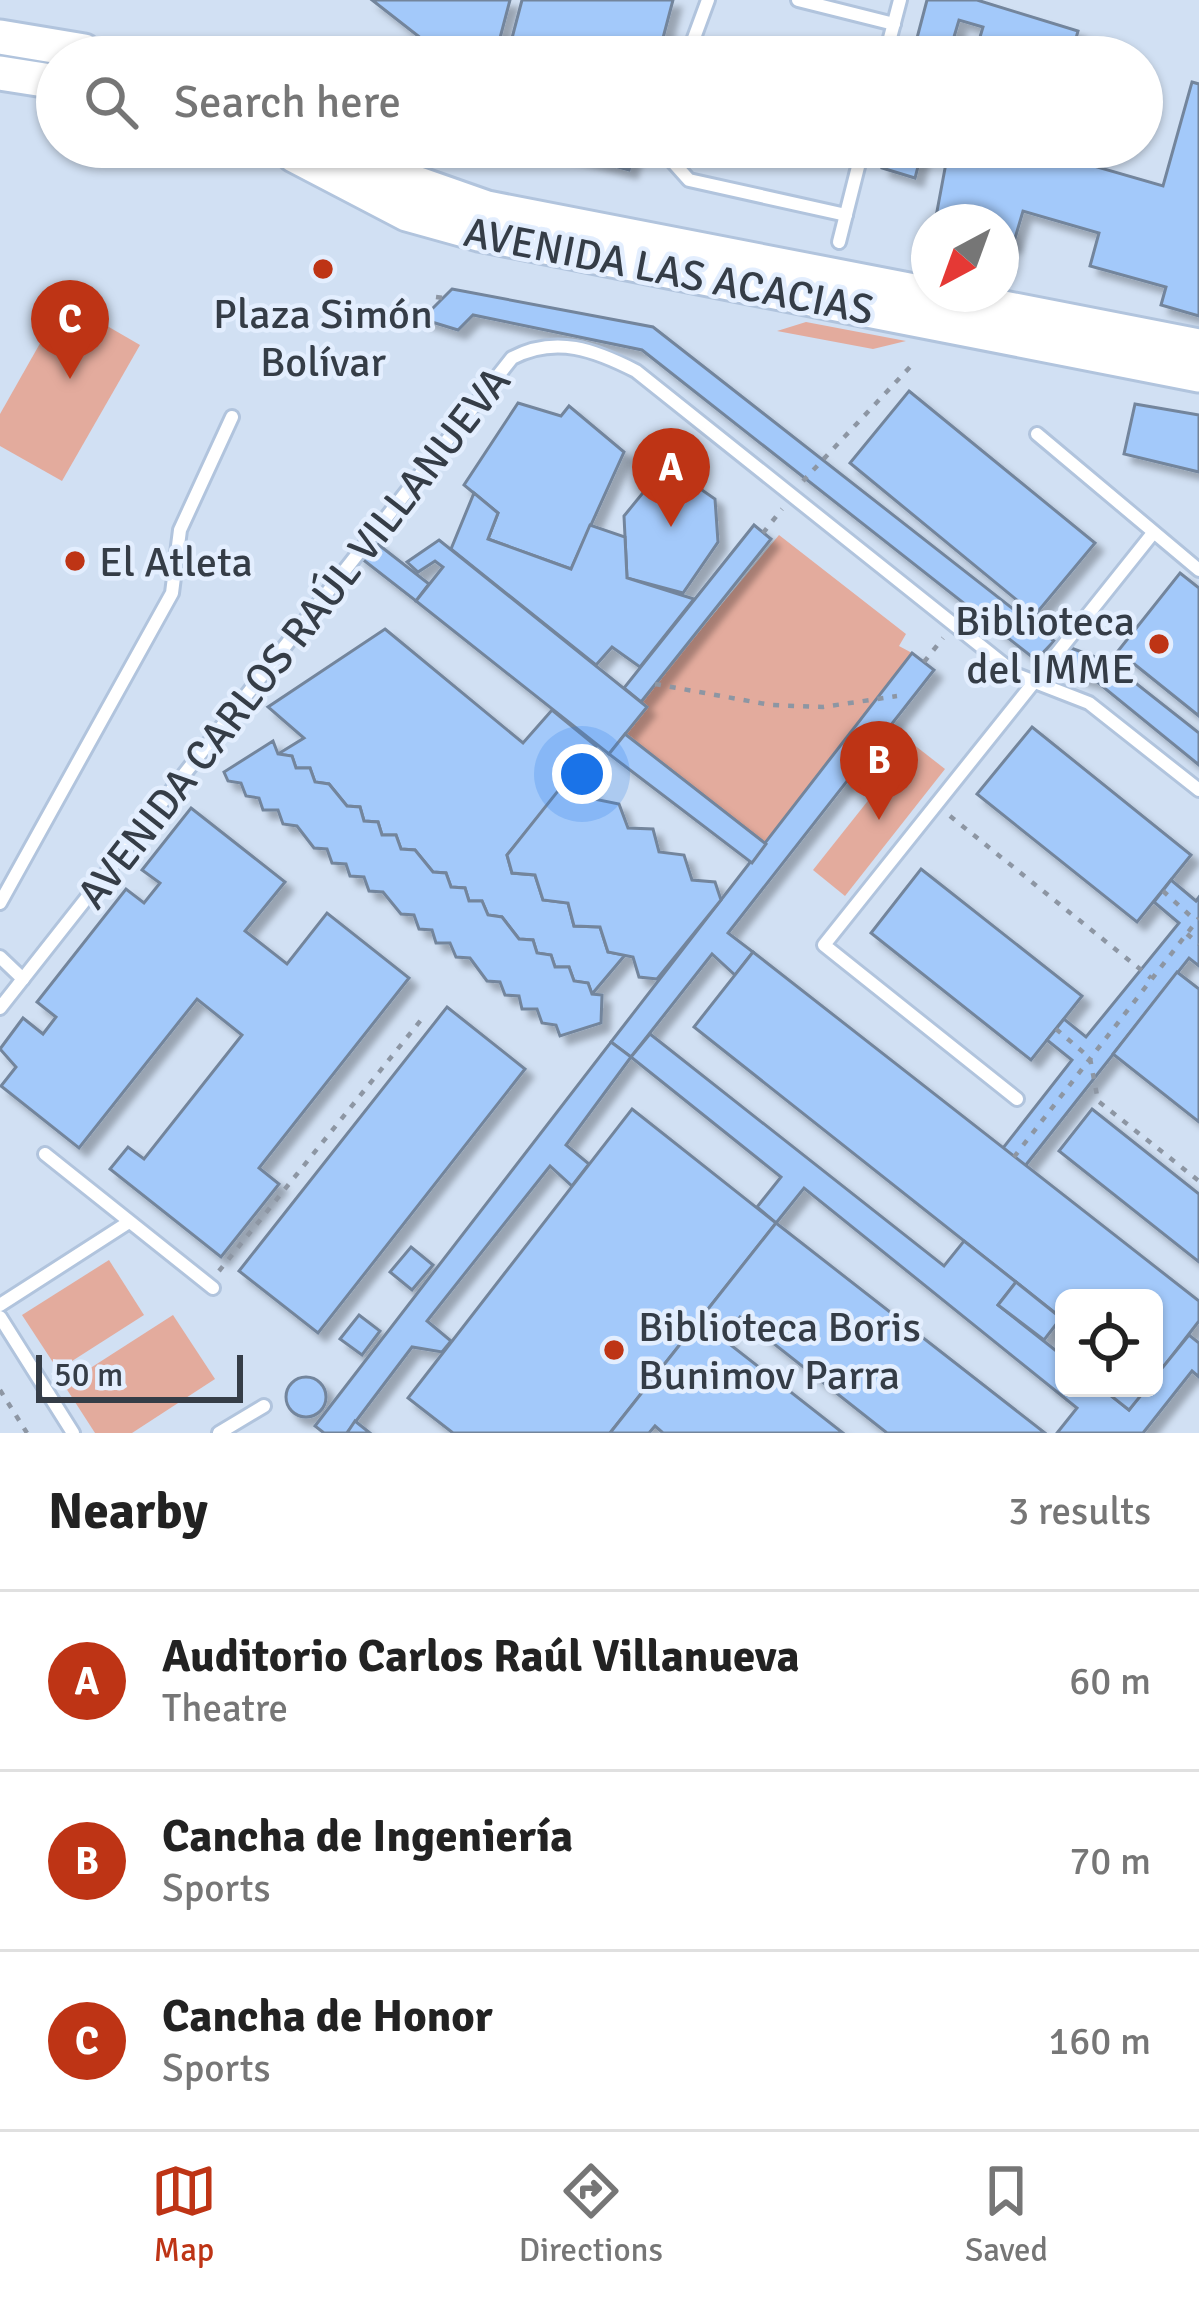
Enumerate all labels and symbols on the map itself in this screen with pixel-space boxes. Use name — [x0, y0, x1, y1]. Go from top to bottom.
north arrow — [911, 204, 1019, 312]
street label: AVENIDA LAS ACACIAS — [460, 207, 878, 336]
marker: Plaza Simón Bolívar — [310, 256, 336, 282]
pin: C — [31, 280, 109, 379]
place label: Plaza Simón Bolívar — [213, 289, 433, 388]
street label: AVENIDA CARLOS RAÚL VILLANUEVA — [67, 357, 522, 919]
pin: A — [632, 428, 710, 527]
place label: El Atleta — [99, 537, 253, 588]
marker: El Atleta — [62, 548, 88, 574]
place label: Biblioteca del IMME — [955, 596, 1135, 695]
marker: Biblioteca del IMME — [1146, 631, 1172, 657]
pin: B — [840, 721, 918, 820]
your location — [552, 744, 612, 804]
place label: Biblioteca Boris Bunimov Parra — [638, 1302, 921, 1401]
marker: Biblioteca Boris Bunimov Parra — [601, 1337, 627, 1363]
scale bar — [36, 1349, 243, 1402]

